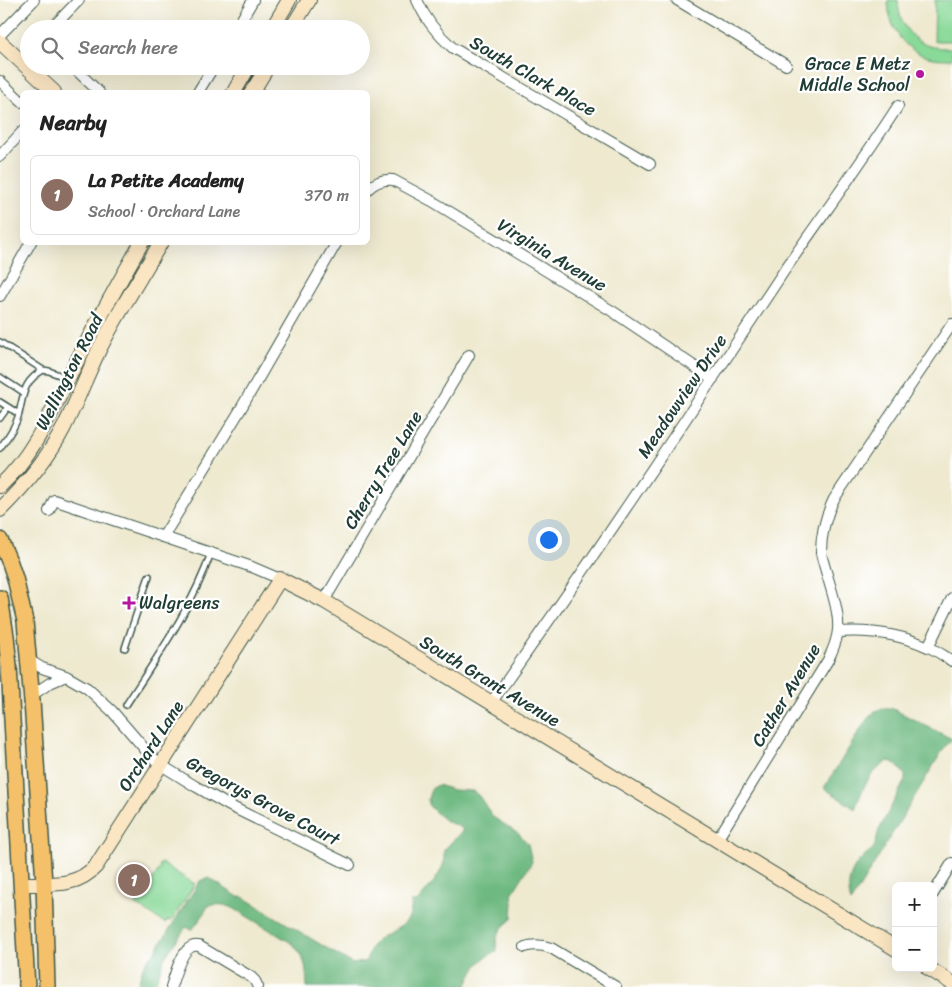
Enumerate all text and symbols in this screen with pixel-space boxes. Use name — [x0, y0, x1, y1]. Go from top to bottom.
search box — [20, 20, 370, 75]
street label: South Clark Place — [464, 27, 602, 125]
text: Search here — [78, 31, 178, 64]
icon: search — [38, 34, 66, 62]
place label: Grace E Metz Middle School — [799, 48, 911, 101]
marker: Grace E Metz Middle School — [914, 68, 926, 80]
text: Nearby — [40, 104, 106, 142]
text: La Petite Academy — [88, 164, 244, 197]
text: 1 — [54, 181, 60, 210]
text: 370 m — [305, 181, 349, 210]
text: School · Orchard Lane — [88, 197, 240, 226]
street label: Virginia Avenue — [491, 209, 613, 301]
street label: Wellington Road — [26, 307, 113, 436]
street label: Meadowview Drive — [628, 327, 736, 465]
street label: Cherry Tree Lane — [335, 404, 431, 536]
your location — [536, 527, 562, 553]
place label: Walgreens — [139, 587, 220, 619]
marker: Walgreens — [123, 597, 135, 609]
street label: South Grant Avenue — [413, 626, 567, 736]
street label: Cather Avenue — [742, 637, 830, 753]
street label: Orchard Lane — [109, 693, 193, 798]
street label: Gregorys Grove Court — [180, 747, 346, 855]
pin: 1 — [118, 861, 150, 899]
map controls — [892, 882, 937, 972]
button: + — [892, 882, 937, 927]
button: − — [892, 927, 937, 972]

